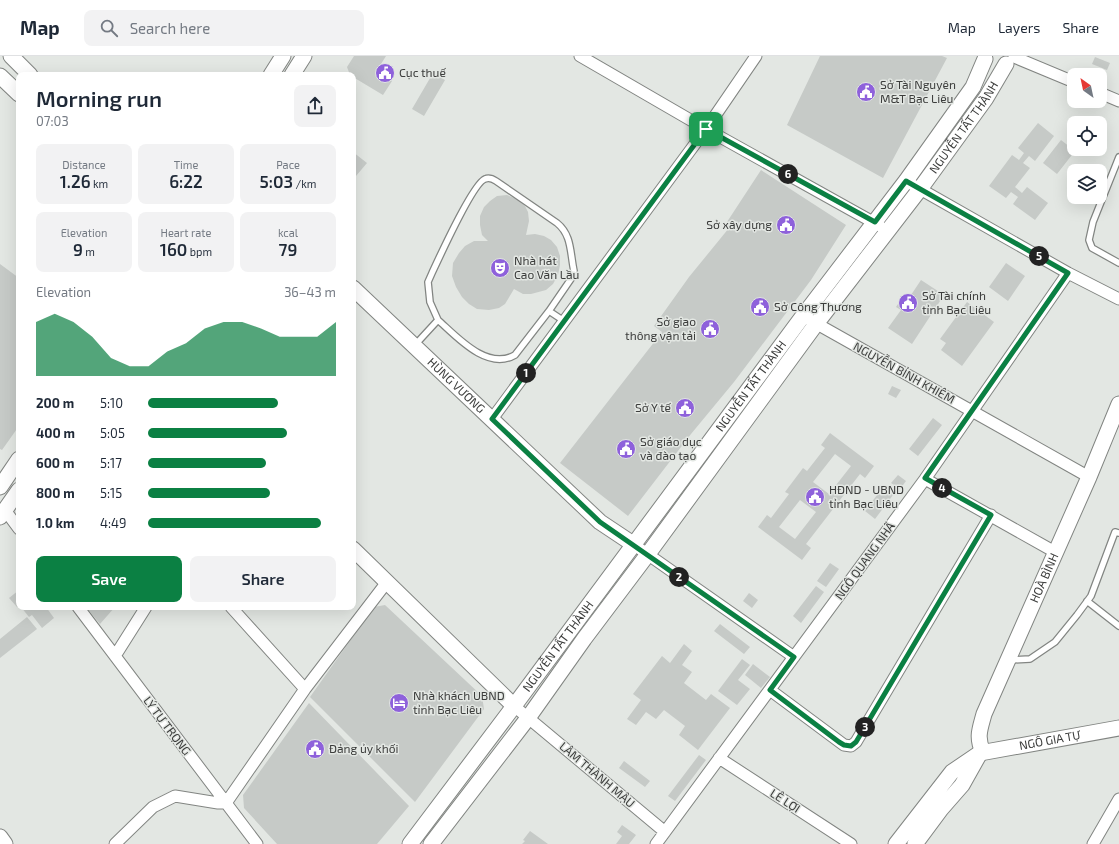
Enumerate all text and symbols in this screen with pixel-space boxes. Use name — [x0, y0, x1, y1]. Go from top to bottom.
search box — [84, 10, 364, 46]
text: Map — [20, 16, 60, 39]
icon: search — [98, 17, 120, 39]
text: Search here — [130, 19, 210, 37]
text: Map — [948, 19, 976, 36]
text: Layers — [998, 19, 1040, 36]
text: Share — [1062, 19, 1099, 36]
public building icon: Cục thuế — [374, 62, 396, 84]
place label: Cục thuế — [399, 65, 446, 80]
north arrow — [1067, 68, 1107, 108]
map controls — [1067, 68, 1107, 204]
place label: Sở Tài Nguyên M&T Bạc Liêu — [880, 77, 956, 106]
street label: NGUYỄN TẤT THÀNH — [926, 79, 1000, 176]
public building icon: Sở Tài Nguyên M&T Bạc Liêu — [855, 81, 877, 103]
text: Morning run — [36, 85, 162, 111]
button: share — [294, 85, 336, 127]
pin — [689, 112, 723, 146]
text: 07:03 — [36, 113, 69, 129]
button: locate — [1067, 116, 1107, 156]
icon: arrive — [695, 118, 717, 140]
text: Distance — [62, 158, 106, 171]
text: Time — [174, 158, 198, 171]
text: Pace — [276, 158, 300, 171]
pin: 6 — [778, 164, 798, 184]
button: layers — [1067, 164, 1107, 204]
text: 6 — [785, 167, 791, 180]
text: 1.26 — [60, 171, 91, 191]
text: 6:22 — [169, 171, 203, 191]
text: 5:03 — [260, 171, 293, 191]
text: km — [91, 177, 108, 190]
text: /km — [293, 177, 316, 190]
public building icon: Sở xây dựng — [775, 214, 797, 236]
place label: Sở xây dựng — [706, 217, 772, 232]
text: Elevation — [61, 226, 107, 239]
text: Heart rate — [161, 226, 211, 239]
text: kcal — [278, 226, 298, 239]
text: 9 — [73, 239, 83, 259]
text: 160 — [160, 239, 187, 259]
text: 79 — [279, 239, 297, 259]
text: m — [83, 245, 95, 258]
text: bpm — [187, 245, 212, 258]
pin: 5 — [1029, 246, 1049, 266]
text: 5 — [1036, 249, 1042, 262]
place label: Nhà hát Cao Văn Lầu — [514, 253, 579, 281]
theatre icon: Nhà hát Cao Văn Lầu — [489, 257, 511, 279]
text: Elevation — [36, 284, 91, 300]
text: 36–43 m — [284, 284, 336, 300]
place label: Sở Tài chính tỉnh Bạc Liêu — [922, 288, 991, 317]
public building icon: Sở Tài chính tỉnh Bạc Liêu — [897, 292, 919, 314]
public building icon: Sở Công Thương — [749, 296, 771, 318]
place label: Sở Công Thương — [774, 299, 862, 313]
place label: Sở giao thông vận tải — [625, 314, 696, 343]
public building icon: Sở giao thông vận tải — [699, 318, 721, 340]
street label: NGUYỄN TẤT THÀNH — [712, 337, 789, 434]
street label: NGUYỄN BỈNH KHIÊM — [851, 338, 958, 406]
street label: HÙNG VƯƠNG — [425, 354, 488, 416]
pin: 1 — [516, 363, 536, 383]
text: 1 — [524, 366, 528, 379]
text: 200 m — [36, 395, 74, 411]
text: 5:10 — [100, 395, 123, 411]
public building icon: Sở Y tế — [674, 397, 696, 419]
place label: Sở Y tế — [635, 400, 672, 414]
text: 400 m — [36, 425, 75, 441]
text: 5:05 — [100, 425, 125, 441]
place label: Sở giáo dục và đào tạo — [640, 434, 702, 463]
public building icon: Sở giáo dục và đào tạo — [615, 438, 637, 460]
text: 600 m — [36, 455, 74, 471]
text: 5:17 — [100, 455, 122, 471]
pin: 4 — [932, 478, 952, 498]
text: 4 — [938, 481, 946, 494]
place label: HĐND - UBND tỉnh Bạc Liêu — [829, 482, 904, 511]
text: 800 m — [36, 485, 75, 501]
text: 5:15 — [100, 485, 122, 501]
public building icon: HĐND - UBND tỉnh Bạc Liêu — [804, 486, 826, 508]
text: 1.0 km — [36, 515, 75, 531]
text: 4:49 — [100, 515, 127, 531]
street label: NGÔ QUANG NHÃ — [831, 518, 898, 603]
street label: HOÀ BÌNH — [1026, 550, 1061, 605]
button: Save — [36, 556, 182, 602]
button: Share — [190, 556, 336, 602]
pin: 2 — [669, 567, 689, 587]
text: 2 — [676, 570, 682, 583]
street label: NGUYỄN TẤT THÀNH — [519, 598, 596, 694]
place label: Nhà khách UBND tỉnh Bạc Liêu — [413, 688, 505, 717]
hotel icon: Nhà khách UBND tỉnh Bạc Liêu — [388, 692, 410, 714]
street label: LÝ TỰ TRỌNG — [140, 693, 194, 758]
pin: 3 — [855, 717, 875, 737]
text: 3 — [862, 720, 868, 733]
street label: NGÔ GIA TỰ — [1018, 727, 1082, 752]
public building icon: Đảng ủy khối — [304, 738, 326, 760]
street label: LÂM THÀNH MẬU — [556, 739, 638, 811]
place label: Đảng ủy khối — [329, 741, 398, 755]
street label: LÊ LỢI — [767, 785, 803, 816]

